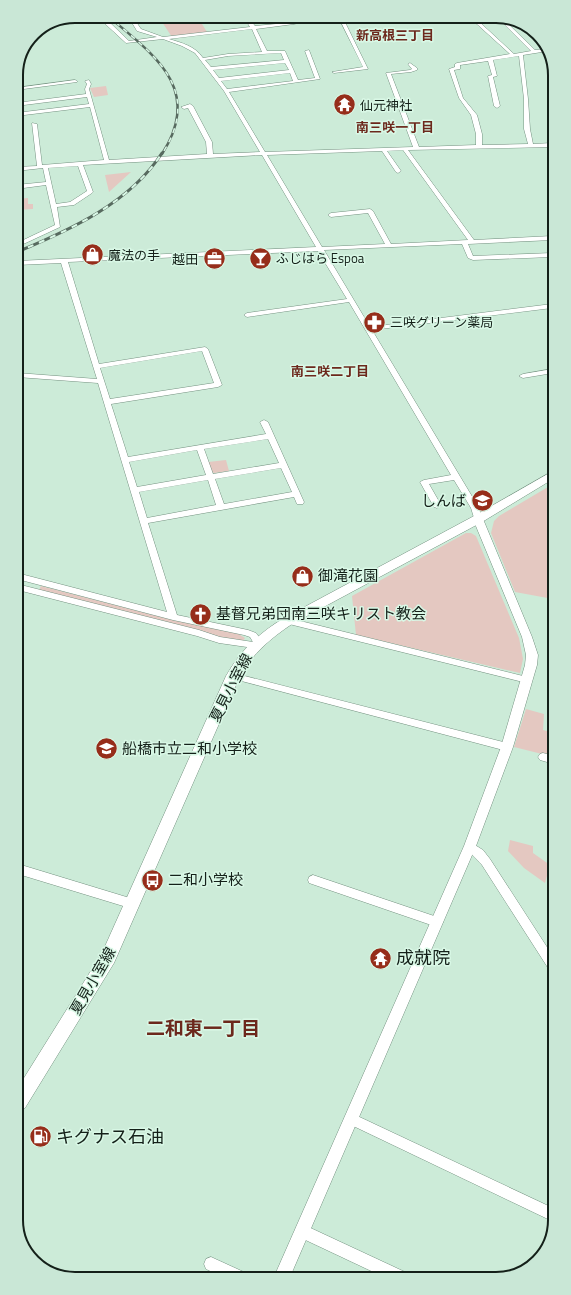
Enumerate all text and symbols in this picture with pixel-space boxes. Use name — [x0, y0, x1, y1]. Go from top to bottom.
district label: 新高根三丁目 — [356, 25, 434, 45]
temple icon: 仙元神社 — [332, 92, 358, 118]
place label: 仙元神社 — [360, 95, 412, 115]
district label: 南三咲一丁目 — [356, 117, 434, 137]
shop icon: 魔法の手 — [80, 242, 106, 268]
place label: 魔法の手 — [108, 245, 160, 265]
bar icon: ふじはら Espoa — [247, 245, 273, 271]
office icon: 越田 — [201, 246, 227, 272]
place label: ふじはら Espoa — [276, 248, 365, 268]
place label: 越田 — [172, 249, 198, 269]
pharmacy icon: 三咲グリーン薬局 — [362, 309, 388, 335]
place label: 三咲グリーン薬局 — [390, 312, 493, 332]
district label: 南三咲二丁目 — [291, 361, 369, 381]
school or university icon: しんば — [469, 488, 495, 514]
place label: しんば — [421, 489, 466, 512]
shop icon: 御滝花園 — [289, 563, 315, 589]
place label: 御滝花園 — [318, 564, 378, 587]
church icon: 基督兄弟団南三咲キリスト教会 — [188, 601, 214, 627]
place label: 基督兄弟団南三咲キリスト教会 — [216, 602, 426, 625]
street label: 夏見小室線 — [203, 649, 258, 726]
school or university icon: 船橋市立二和小学校 — [94, 736, 120, 762]
place label: 船橋市立二和小学校 — [122, 737, 257, 760]
bus stop icon: 二和小学校 — [139, 867, 165, 893]
place label: 二和小学校 — [168, 868, 243, 891]
street label: 夏見小室線 — [64, 943, 121, 1019]
place label: 成就院 — [396, 944, 450, 971]
temple icon: 成就院 — [367, 945, 393, 971]
district label: 二和東一丁目 — [146, 1013, 260, 1042]
place label: キグナス石油 — [56, 1123, 164, 1150]
fuel station icon: キグナス石油 — [28, 1124, 54, 1150]

